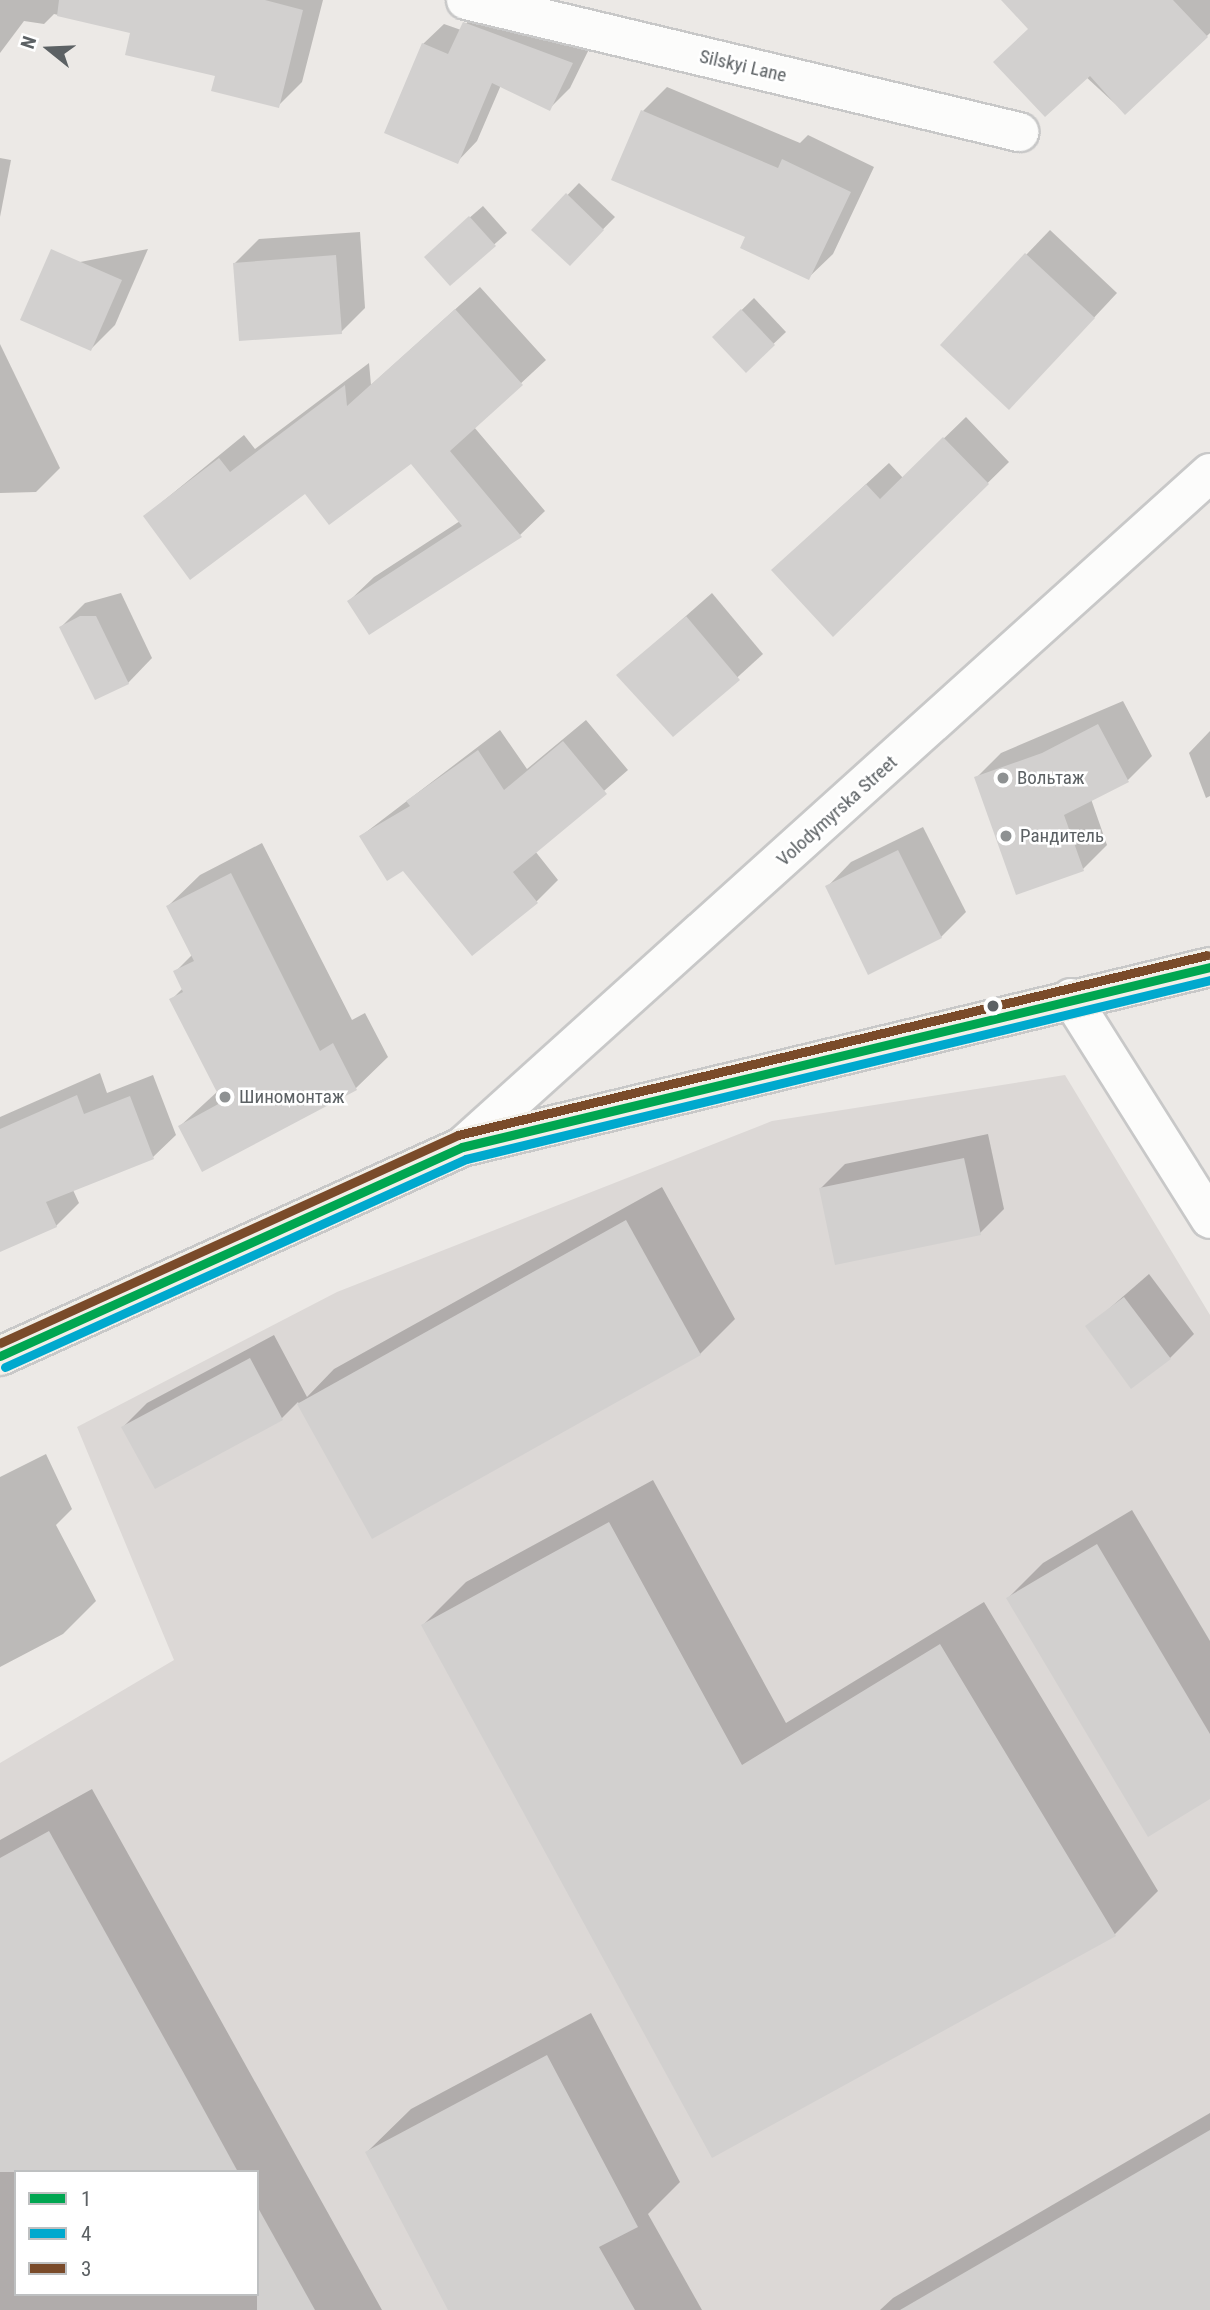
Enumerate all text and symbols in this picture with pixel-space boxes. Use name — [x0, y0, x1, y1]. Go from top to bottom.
north arrow — [14, 14, 84, 84]
text: N — [16, 33, 41, 51]
street label: Silskyi Lane — [697, 45, 789, 87]
street label: Volodymyrska Street — [772, 751, 902, 871]
place label: Вольтаж — [1017, 767, 1085, 789]
marker: Вольтаж — [995, 770, 1011, 786]
place label: Рандитель — [1020, 825, 1104, 847]
marker: Рандитель — [998, 828, 1014, 844]
unlabelled marker — [986, 999, 1000, 1013]
place label: Шиномонтаж — [239, 1086, 344, 1108]
marker: Шиномонтаж — [217, 1089, 233, 1105]
legend — [14, 2170, 259, 2296]
text: 1 — [81, 2187, 91, 2211]
text: 4 — [81, 2222, 91, 2246]
text: 3 — [81, 2257, 91, 2281]

